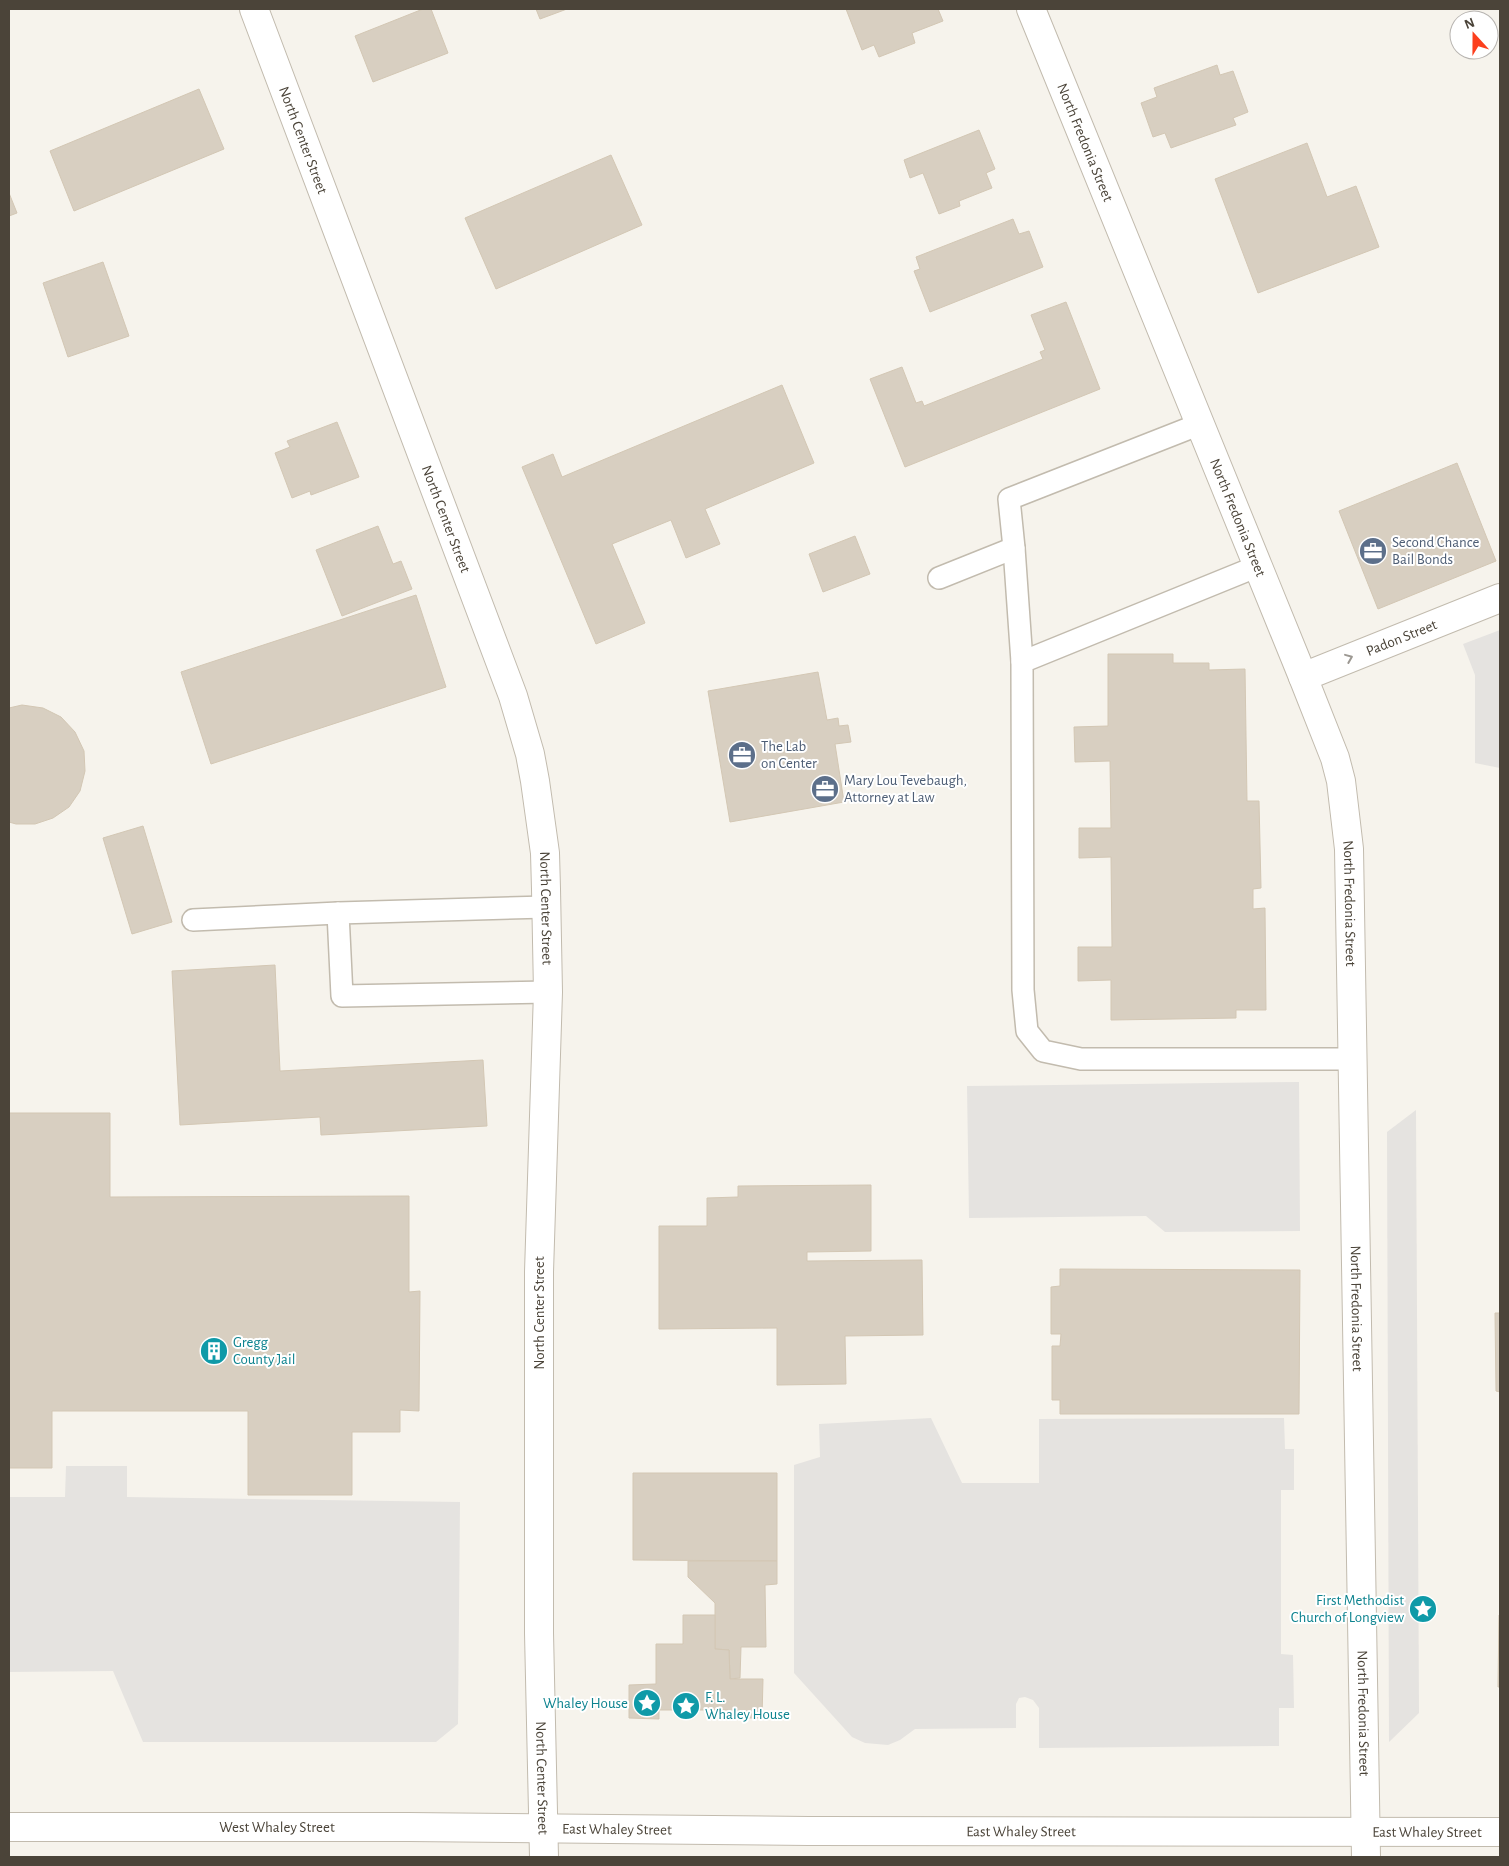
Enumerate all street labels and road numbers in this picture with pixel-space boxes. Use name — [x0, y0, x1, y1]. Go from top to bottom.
street label: North Fredonia Street — [1054, 81, 1116, 204]
street label: North Center Street — [276, 84, 330, 196]
street label: North Fredonia Street — [1207, 456, 1268, 579]
street label: North Center Street — [419, 463, 473, 575]
street label: Padon Street — [1364, 617, 1439, 659]
street label: North Fredonia Street — [1340, 840, 1358, 967]
street label: North Center Street — [537, 851, 554, 965]
street label: North Fredonia Street — [1348, 1245, 1365, 1372]
street label: North Center Street — [532, 1256, 547, 1370]
street label: North Fredonia Street — [1355, 1650, 1372, 1777]
street label: North Center Street — [533, 1721, 551, 1835]
street label: West Whaley Street — [219, 1820, 335, 1835]
street label: East Whaley Street — [562, 1822, 672, 1838]
street label: East Whaley Street — [966, 1824, 1076, 1839]
street label: East Whaley Street — [1372, 1825, 1482, 1840]

